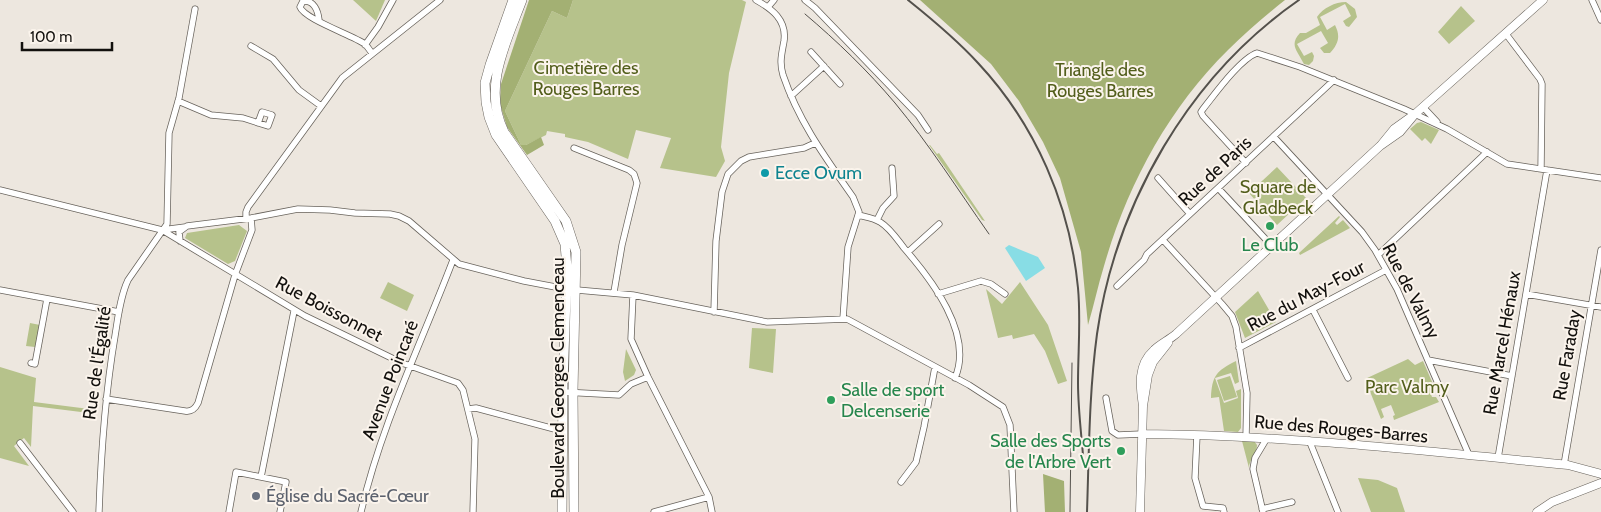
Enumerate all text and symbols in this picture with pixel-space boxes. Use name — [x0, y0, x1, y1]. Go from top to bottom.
scale bar — [22, 20, 112, 52]
text: 100 m — [30, 28, 72, 46]
park label: Cimetière des Rouges Barres — [533, 57, 639, 100]
park label: Triangle des Rouges Barres — [1047, 59, 1153, 102]
street label: Rue de Paris — [1174, 132, 1256, 210]
place label: Ecce Ovum — [775, 162, 862, 184]
marker: Ecce Ovum — [759, 167, 771, 179]
park label: Square de Gladbeck — [1240, 176, 1316, 219]
marker: Le Club — [1264, 220, 1276, 232]
place label: Le Club — [1242, 234, 1298, 256]
street label: Rue de Valmy — [1378, 240, 1444, 342]
street label: Rue du May-Four — [1243, 256, 1369, 336]
street label: Boulevard Georges Clemenceau — [547, 257, 569, 499]
street label: Rue Marcel Hénaux — [1479, 269, 1526, 417]
street label: Rue Boissonnet — [272, 272, 386, 346]
street label: Rue de l'Égalité — [78, 305, 116, 421]
street label: Rue Faraday — [1548, 308, 1586, 402]
street label: Avenue Poincaré — [357, 317, 423, 443]
park label: Parc Valmy — [1365, 376, 1449, 398]
place label: Salle de sport Delcenserie — [841, 379, 944, 422]
marker: Salle de sport Delcenserie — [825, 394, 837, 406]
street label: Rue des Rouges-Barres — [1253, 410, 1429, 448]
place label: Salle des Sports de l'Arbre Vert — [990, 430, 1111, 473]
marker: Salle des Sports de l'Arbre Vert — [1115, 445, 1127, 457]
place label: Église du Sacré-Cœur — [266, 485, 429, 507]
marker: Église du Sacré-Cœur — [250, 490, 262, 502]

